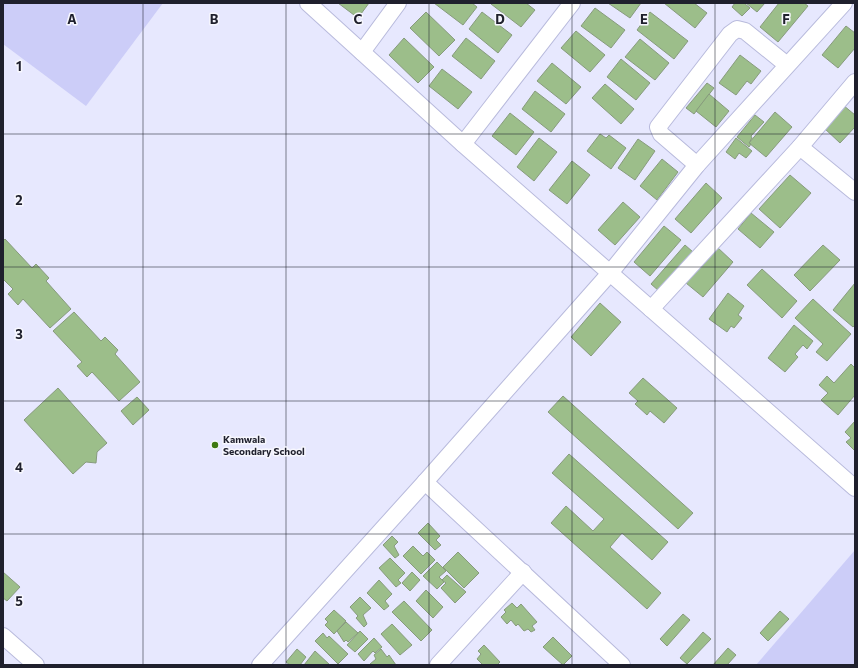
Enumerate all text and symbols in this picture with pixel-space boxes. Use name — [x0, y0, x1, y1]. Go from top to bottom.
text: A — [67, 11, 77, 27]
text: B — [210, 11, 219, 27]
text: C — [354, 11, 363, 27]
text: D — [495, 11, 505, 27]
text: E — [640, 11, 648, 27]
text: F — [782, 11, 790, 27]
text: 1 — [16, 58, 22, 74]
text: 2 — [15, 192, 23, 208]
text: 3 — [15, 326, 23, 342]
place label: Kamwala Secondary School — [223, 433, 305, 457]
marker: Kamwala Secondary School — [210, 440, 220, 450]
text: 4 — [15, 459, 23, 475]
text: 5 — [15, 593, 23, 609]

